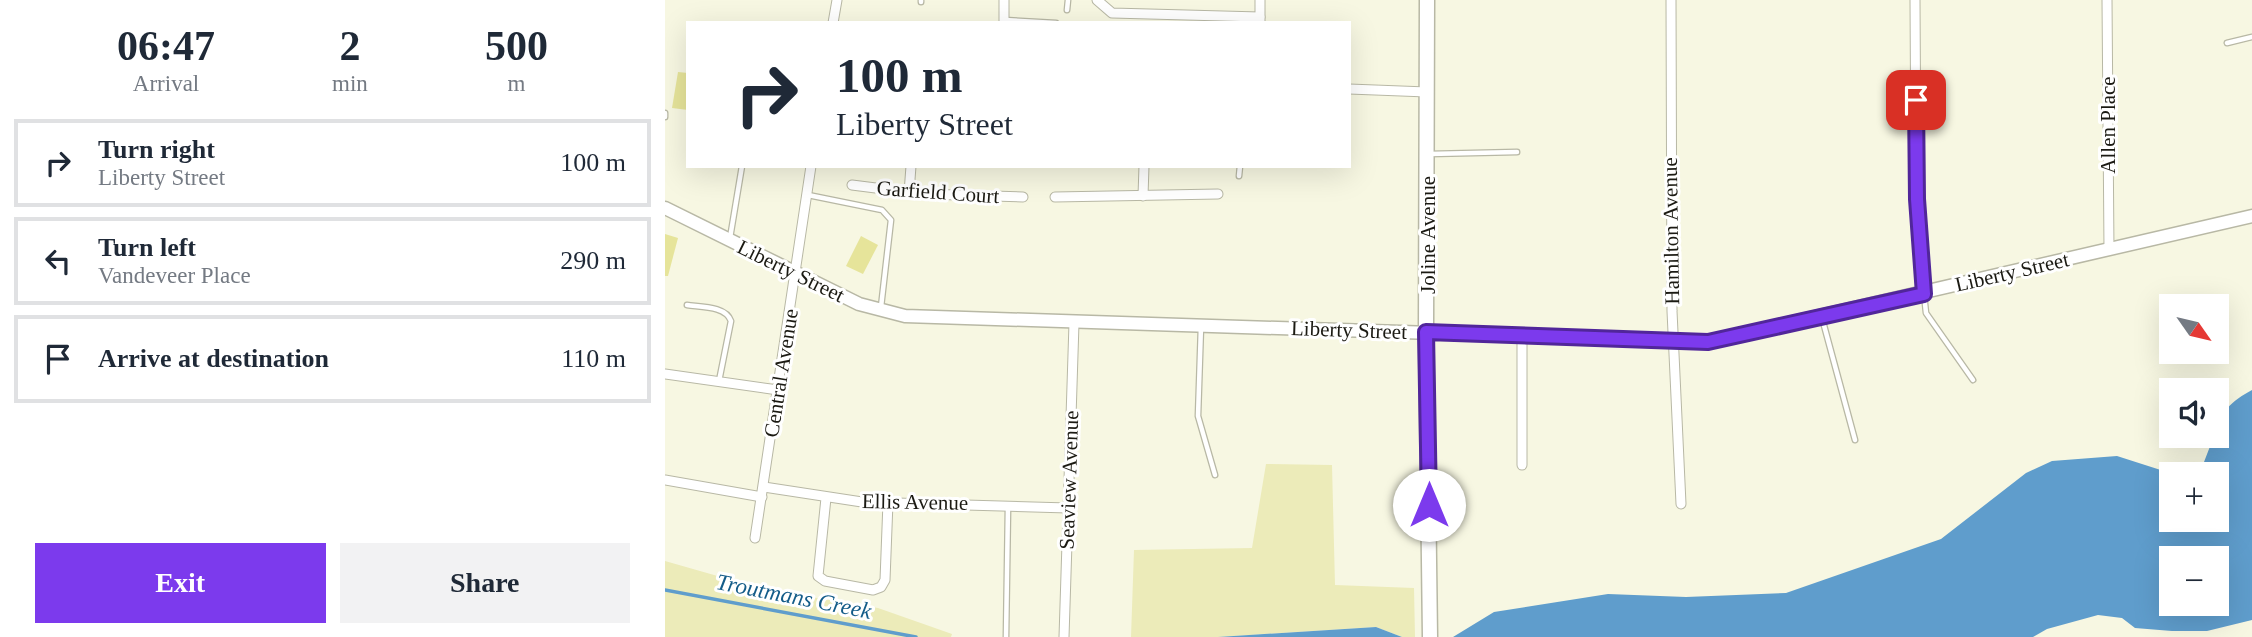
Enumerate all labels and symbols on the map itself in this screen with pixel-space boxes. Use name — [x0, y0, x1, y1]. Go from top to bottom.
pin — [1886, 70, 1946, 130]
street label: Allen Place — [2096, 76, 2120, 174]
street label: Hamilton Avenue — [1658, 157, 1684, 305]
street label: Garfield Court — [876, 176, 1000, 208]
street label: Joline Avenue — [1416, 176, 1440, 294]
street label: Liberty Street — [734, 235, 849, 307]
street label: Liberty Street — [1953, 247, 2071, 297]
north arrow — [2159, 294, 2229, 364]
street label: Central Avenue — [759, 307, 803, 439]
street label: Liberty Street — [1291, 316, 1408, 344]
street label: Seaview Avenue — [1055, 410, 1083, 550]
position arrow — [1392, 468, 1466, 542]
street label: Ellis Avenue — [862, 489, 968, 515]
water label: Troutmans Creek — [714, 569, 874, 624]

